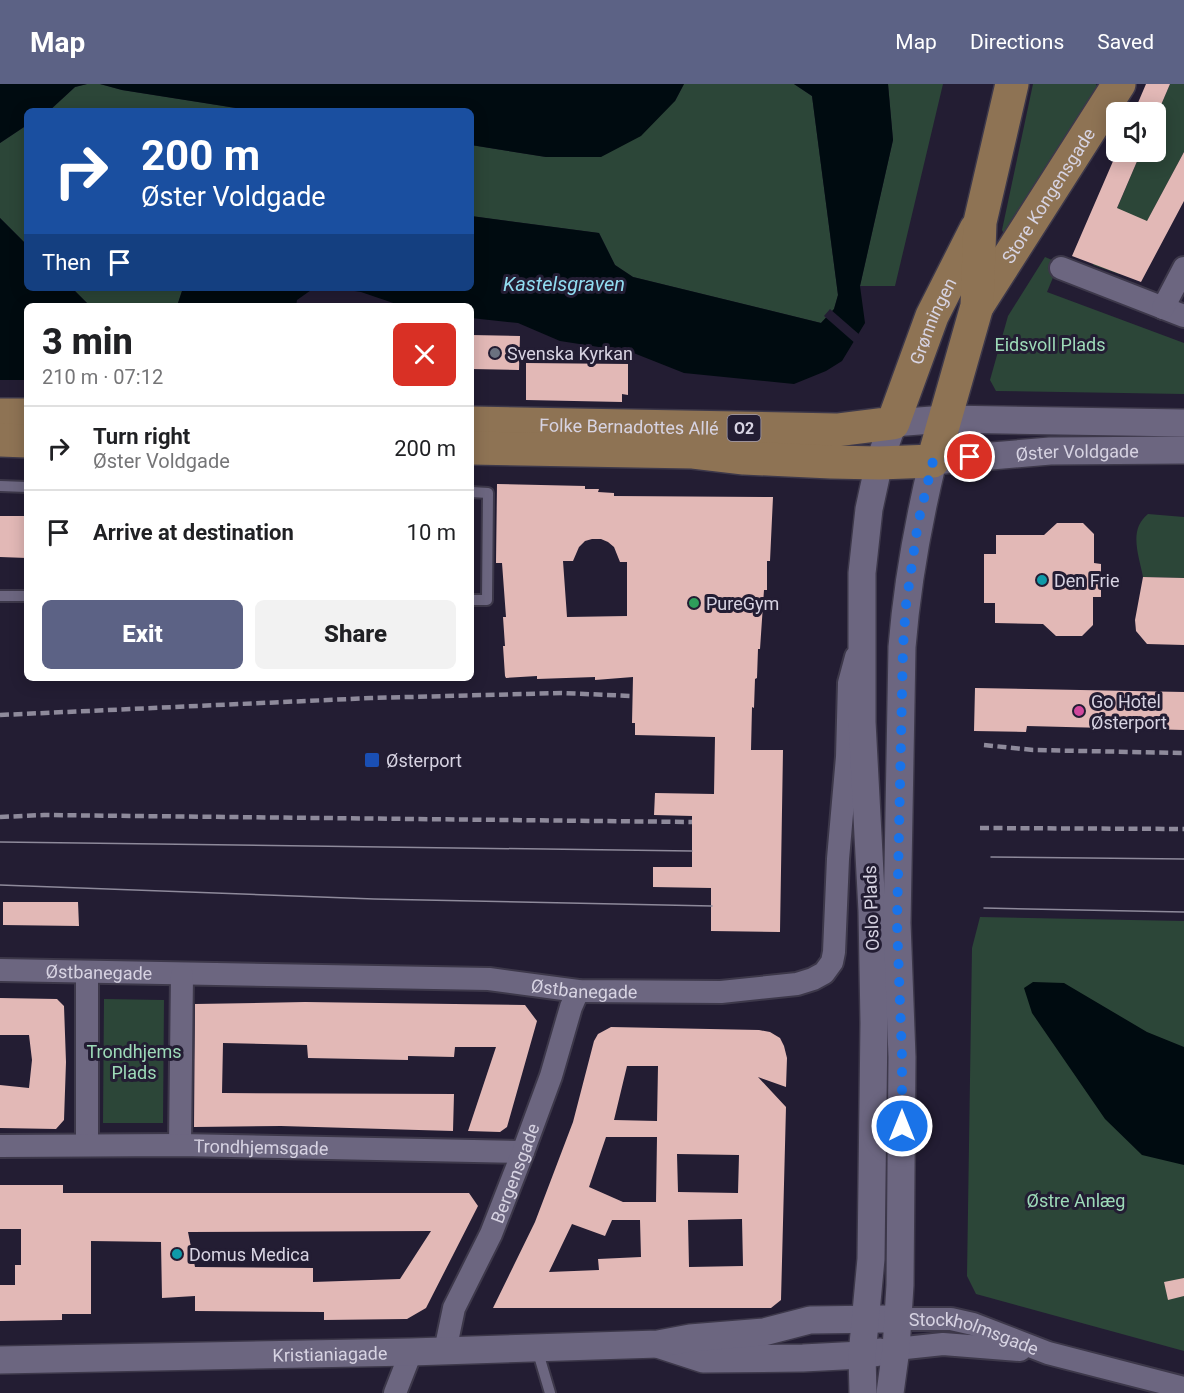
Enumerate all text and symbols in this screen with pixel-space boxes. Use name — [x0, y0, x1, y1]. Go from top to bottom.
text: Map — [30, 26, 85, 59]
text: Map — [895, 30, 937, 54]
text: Directions — [970, 30, 1064, 54]
text: Saved — [1097, 30, 1154, 54]
map controls — [1106, 102, 1166, 162]
button: sound — [1106, 102, 1166, 162]
street label: Store Kongensgade — [997, 124, 1099, 267]
text: 200 m — [141, 131, 260, 180]
icon: right — [42, 132, 120, 210]
text: Øster Voldgade — [141, 181, 326, 213]
icon: arrive — [103, 246, 136, 279]
text: Then — [42, 250, 91, 275]
water label: Kastelsgraven — [503, 272, 625, 296]
street label: Grønningen — [905, 274, 960, 367]
text: 3 min — [42, 321, 133, 363]
button: close — [393, 323, 456, 386]
park label: Eidsvoll Plads — [994, 334, 1106, 355]
place label: Svenska Kyrkan — [507, 343, 633, 364]
marker: Svenska Kyrkan — [488, 346, 502, 360]
text: 210 m · 07:12 — [42, 365, 163, 389]
street label: Folke Bernadottes Allé — [539, 414, 719, 438]
road number: O2 — [728, 415, 760, 441]
text: Turn right — [93, 424, 190, 449]
pin — [944, 431, 995, 482]
icon: right — [42, 432, 75, 465]
text: 200 m — [394, 436, 456, 461]
icon: arrive — [953, 440, 986, 473]
street label: Øster Voldgade — [1015, 440, 1139, 464]
text: Øster Voldgade — [93, 449, 230, 473]
icon: arrive — [42, 516, 75, 549]
text: Arrive at destination — [93, 520, 294, 545]
text: 10 m — [407, 520, 456, 545]
place label: Den Frie — [1054, 570, 1120, 591]
marker: Den Frie — [1035, 573, 1049, 587]
place label: PureGym — [706, 593, 779, 614]
marker: PureGym — [687, 596, 701, 610]
button: Exit — [42, 600, 243, 669]
button: Share — [255, 600, 456, 669]
place label: Go Hotel Østerport — [1091, 691, 1167, 733]
marker: Go Hotel Østerport — [1072, 704, 1086, 718]
place label: Østerport — [386, 750, 462, 771]
marker: Østerport — [363, 751, 381, 769]
street label: Oslo Plads — [859, 865, 883, 951]
street label: Østbanegade — [46, 960, 152, 983]
street label: Østbanegade — [530, 974, 637, 1002]
park label: Trondhjems Plads — [86, 1041, 182, 1083]
position arrow — [870, 1094, 934, 1158]
street label: Bergensgade — [486, 1120, 543, 1226]
street label: Trondhjemsgade — [193, 1135, 329, 1159]
park label: Østre Anlæg — [1027, 1190, 1125, 1211]
place label: Domus Medica — [189, 1244, 310, 1265]
marker: Domus Medica — [170, 1247, 184, 1261]
street label: Stockholmsgade — [909, 1309, 1042, 1359]
street label: Kristianiagade — [272, 1342, 388, 1365]

